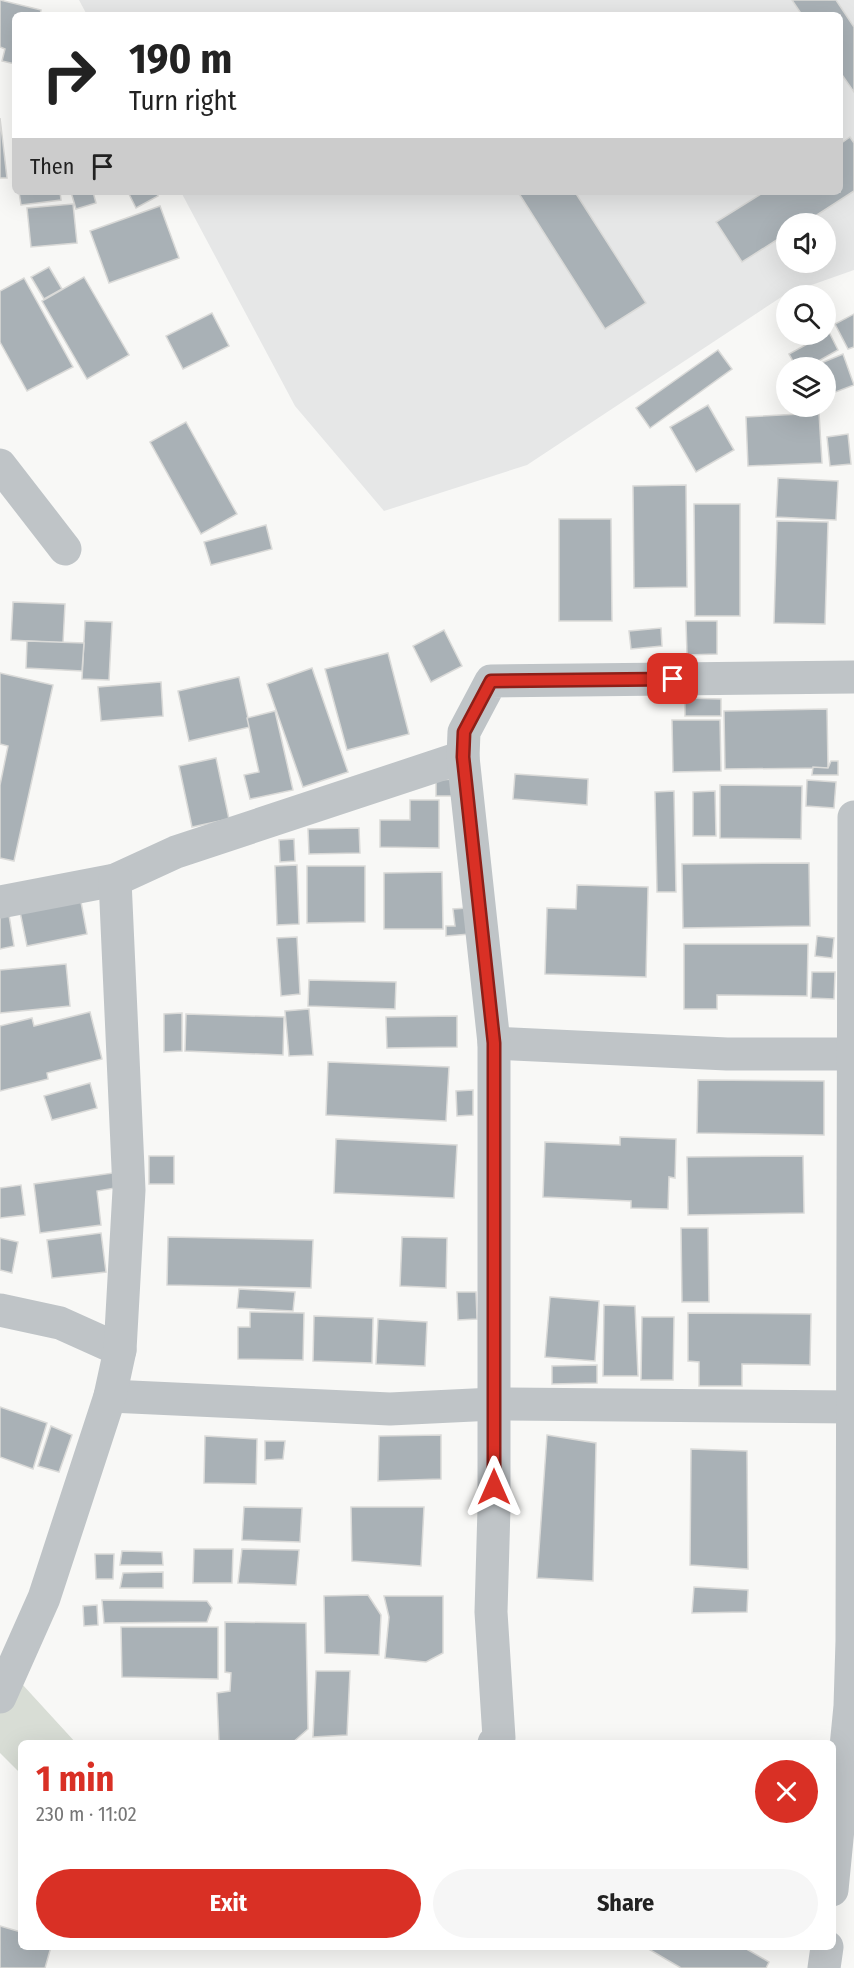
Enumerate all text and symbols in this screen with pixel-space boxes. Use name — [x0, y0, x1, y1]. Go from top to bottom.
text: 190 m — [129, 34, 232, 84]
icon: right — [30, 36, 108, 114]
text: Turn right — [129, 85, 237, 117]
icon: arrive — [86, 150, 119, 183]
text: Then — [30, 153, 74, 180]
map controls — [776, 213, 836, 417]
button: sound — [776, 213, 836, 273]
button: search — [776, 285, 836, 345]
button: layers — [776, 357, 836, 417]
pin — [647, 653, 698, 704]
icon: arrive — [656, 662, 689, 695]
position arrow — [462, 1455, 526, 1519]
text: 1 min — [36, 1757, 114, 1801]
button: close — [755, 1760, 818, 1823]
text: 230 m · 11:02 — [36, 1802, 137, 1826]
button: Exit — [36, 1869, 421, 1938]
button: Share — [433, 1869, 818, 1938]

